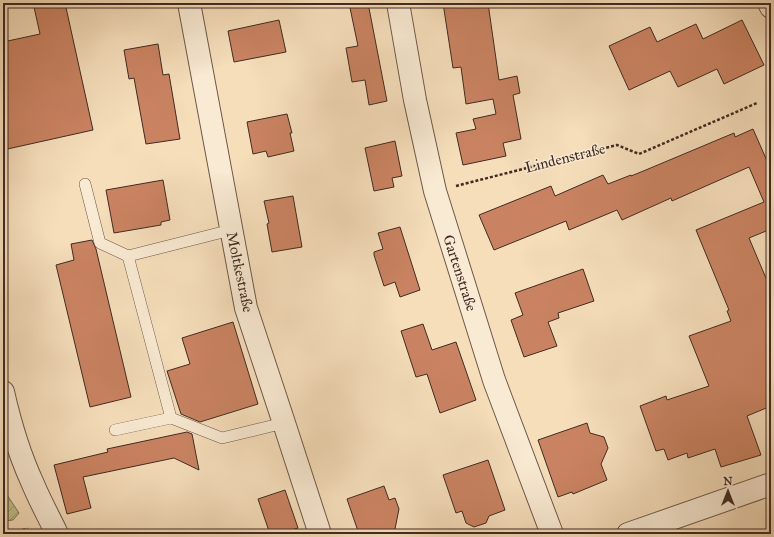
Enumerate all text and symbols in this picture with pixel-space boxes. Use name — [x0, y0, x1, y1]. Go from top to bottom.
street label: Lindenstraße — [523, 139, 607, 177]
street label: Moltkestraße — [223, 230, 257, 314]
street label: Gartenstraße — [439, 232, 481, 314]
north arrow — [708, 471, 748, 511]
text: N — [723, 475, 733, 488]

